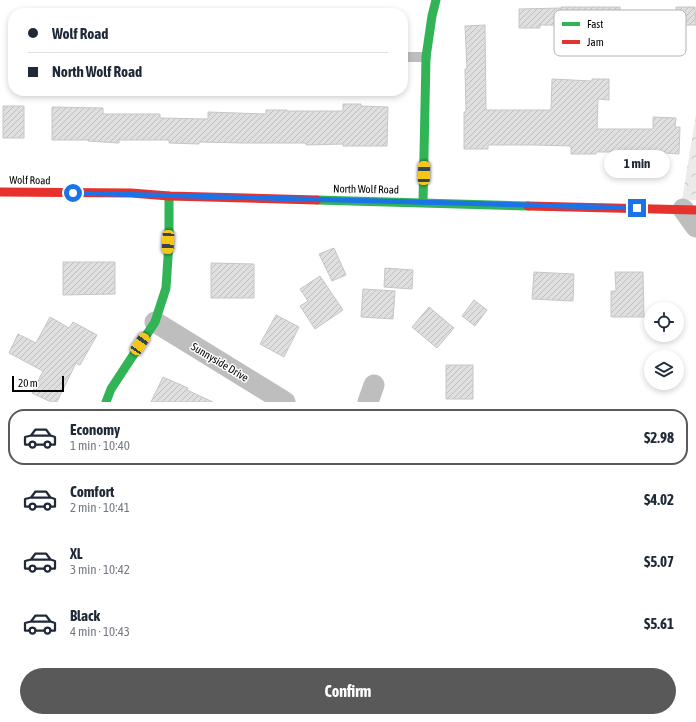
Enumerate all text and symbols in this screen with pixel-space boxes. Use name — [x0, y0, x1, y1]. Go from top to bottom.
legend — [554, 10, 686, 56]
text: Fast — [587, 18, 603, 30]
text: Wolf Road — [52, 25, 108, 42]
text: Jam — [587, 36, 604, 48]
text: North Wolf Road — [52, 63, 142, 80]
callout: 1 min — [604, 150, 670, 178]
text: 1 min — [624, 156, 650, 171]
car — [418, 161, 430, 185]
street label: Wolf Road — [9, 174, 51, 186]
street label: North Wolf Road — [333, 182, 399, 196]
route start — [64, 184, 82, 202]
route end — [628, 199, 646, 217]
car — [161, 230, 175, 254]
map controls — [644, 302, 684, 390]
button: locate — [644, 302, 684, 342]
car — [128, 331, 152, 357]
street label: Sunnyside Drive — [189, 340, 251, 384]
button: layers — [644, 350, 684, 390]
scale bar — [12, 374, 64, 393]
text: 20 m — [18, 377, 38, 389]
icon: car — [22, 419, 58, 455]
text: Economy — [70, 421, 120, 438]
text: $2.98 — [644, 429, 674, 446]
text: 1 min · 10:40 — [70, 438, 130, 453]
icon: car — [22, 481, 58, 517]
text: Comfort — [70, 483, 114, 500]
text: $4.02 — [644, 491, 674, 508]
text: 2 min · 10:41 — [70, 500, 130, 515]
icon: car — [22, 543, 58, 579]
text: XL — [70, 545, 83, 562]
text: $5.07 — [644, 553, 674, 570]
text: 3 min · 10:42 — [70, 562, 130, 577]
icon: car — [22, 605, 58, 641]
text: Black — [70, 607, 100, 624]
text: $5.61 — [644, 615, 674, 632]
text: 4 min · 10:43 — [70, 624, 130, 639]
button: Confirm — [20, 668, 676, 714]

